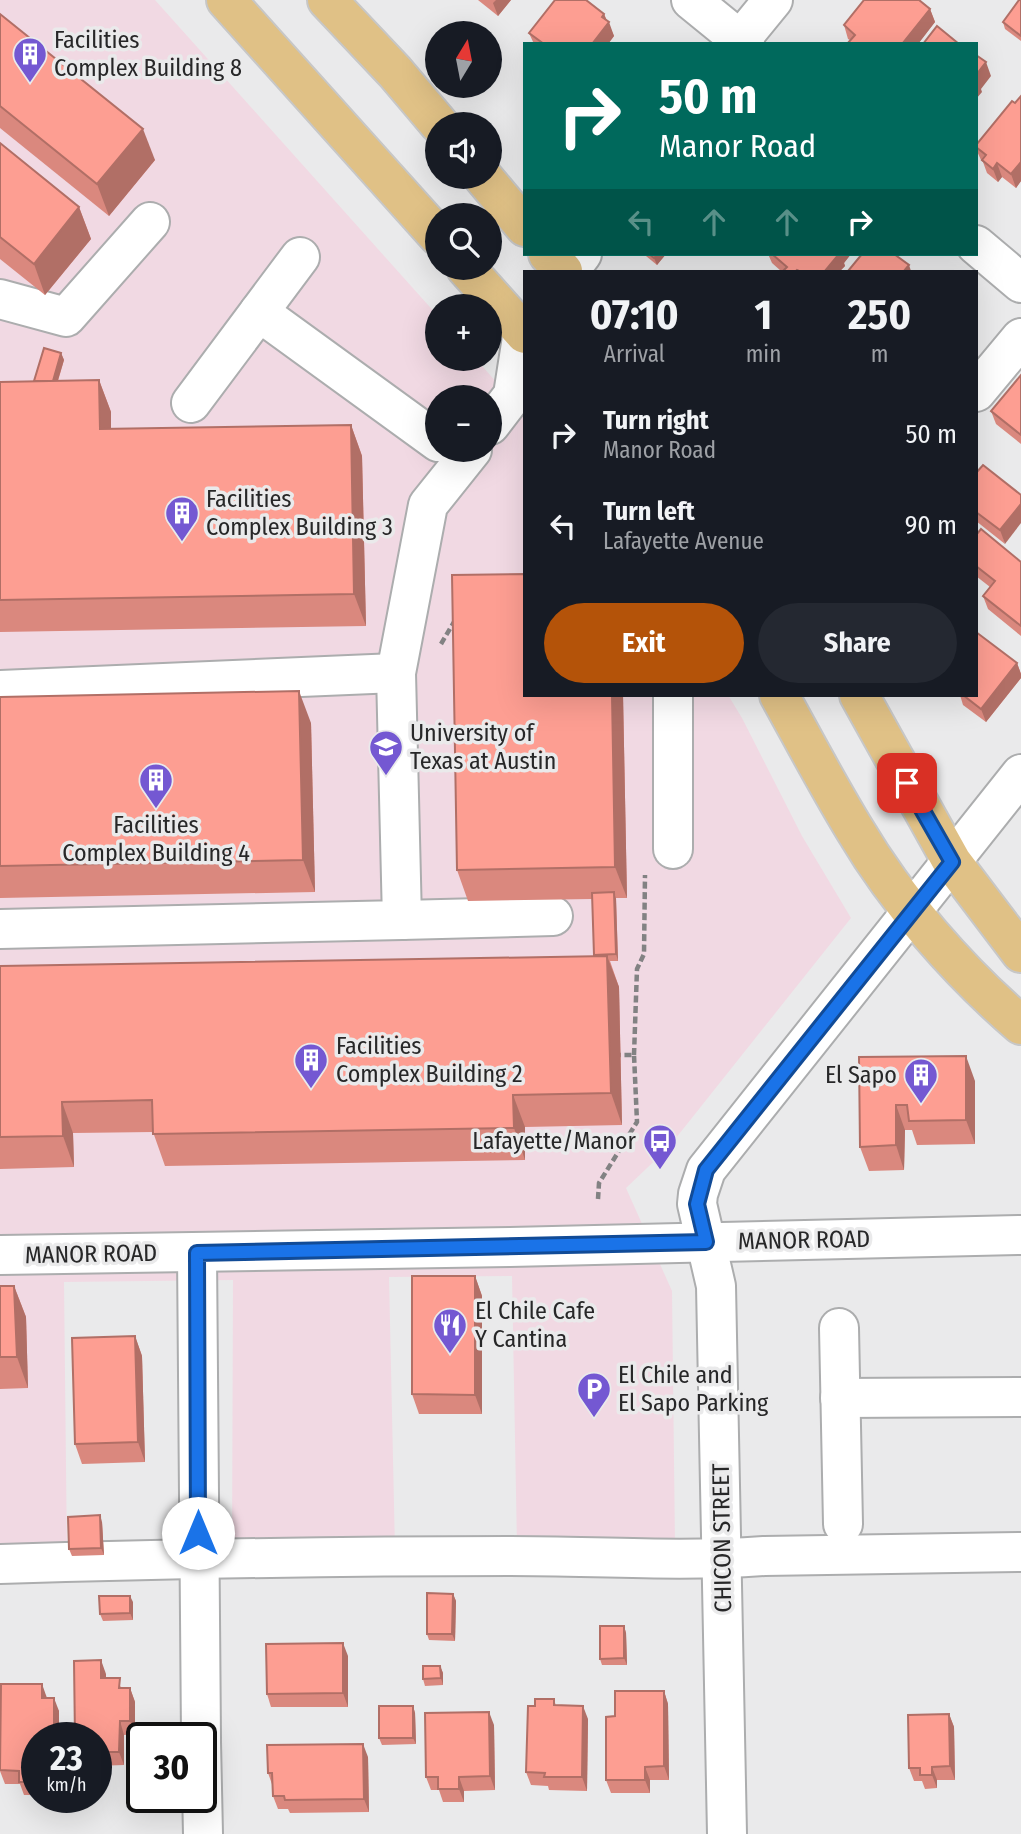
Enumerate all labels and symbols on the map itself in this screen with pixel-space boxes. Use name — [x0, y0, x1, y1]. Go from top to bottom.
north arrow — [425, 21, 502, 98]
place label: Facilities Complex Building 8 — [54, 26, 242, 82]
building icon: Facilities Complex Building 8 — [11, 35, 49, 84]
place label: Facilities Complex Building 3 — [206, 485, 393, 541]
building icon: Facilities Complex Building 3 — [163, 494, 201, 543]
place label: University of Texas at Austin — [410, 719, 556, 775]
school or university icon: University of Texas at Austin — [367, 728, 405, 777]
pin — [877, 753, 937, 813]
building icon: Facilities Complex Building 4 — [137, 761, 175, 810]
place label: Facilities Complex Building 4 — [62, 811, 250, 867]
place label: Facilities Complex Building 2 — [336, 1032, 523, 1088]
building icon: Facilities Complex Building 2 — [292, 1041, 330, 1090]
building icon: El Sapo — [902, 1056, 940, 1105]
place label: El Sapo — [825, 1061, 897, 1089]
bus stop icon: Lafayette/Manor — [641, 1122, 679, 1171]
place label: Lafayette/Manor — [472, 1127, 637, 1155]
street label: MANOR ROAD — [738, 1225, 870, 1255]
street label: MANOR ROAD — [25, 1239, 157, 1269]
place label: El Chile Cafe Y Cantina — [475, 1297, 595, 1353]
restaurant icon: El Chile Cafe Y Cantina — [431, 1306, 469, 1355]
place label: El Chile and El Sapo Parking — [618, 1361, 769, 1417]
parking icon: El Chile and El Sapo Parking — [575, 1370, 613, 1419]
street label: CHICON STREET — [707, 1463, 737, 1613]
position arrow — [161, 1496, 235, 1570]
speed limit sign: 30 — [126, 1722, 217, 1813]

